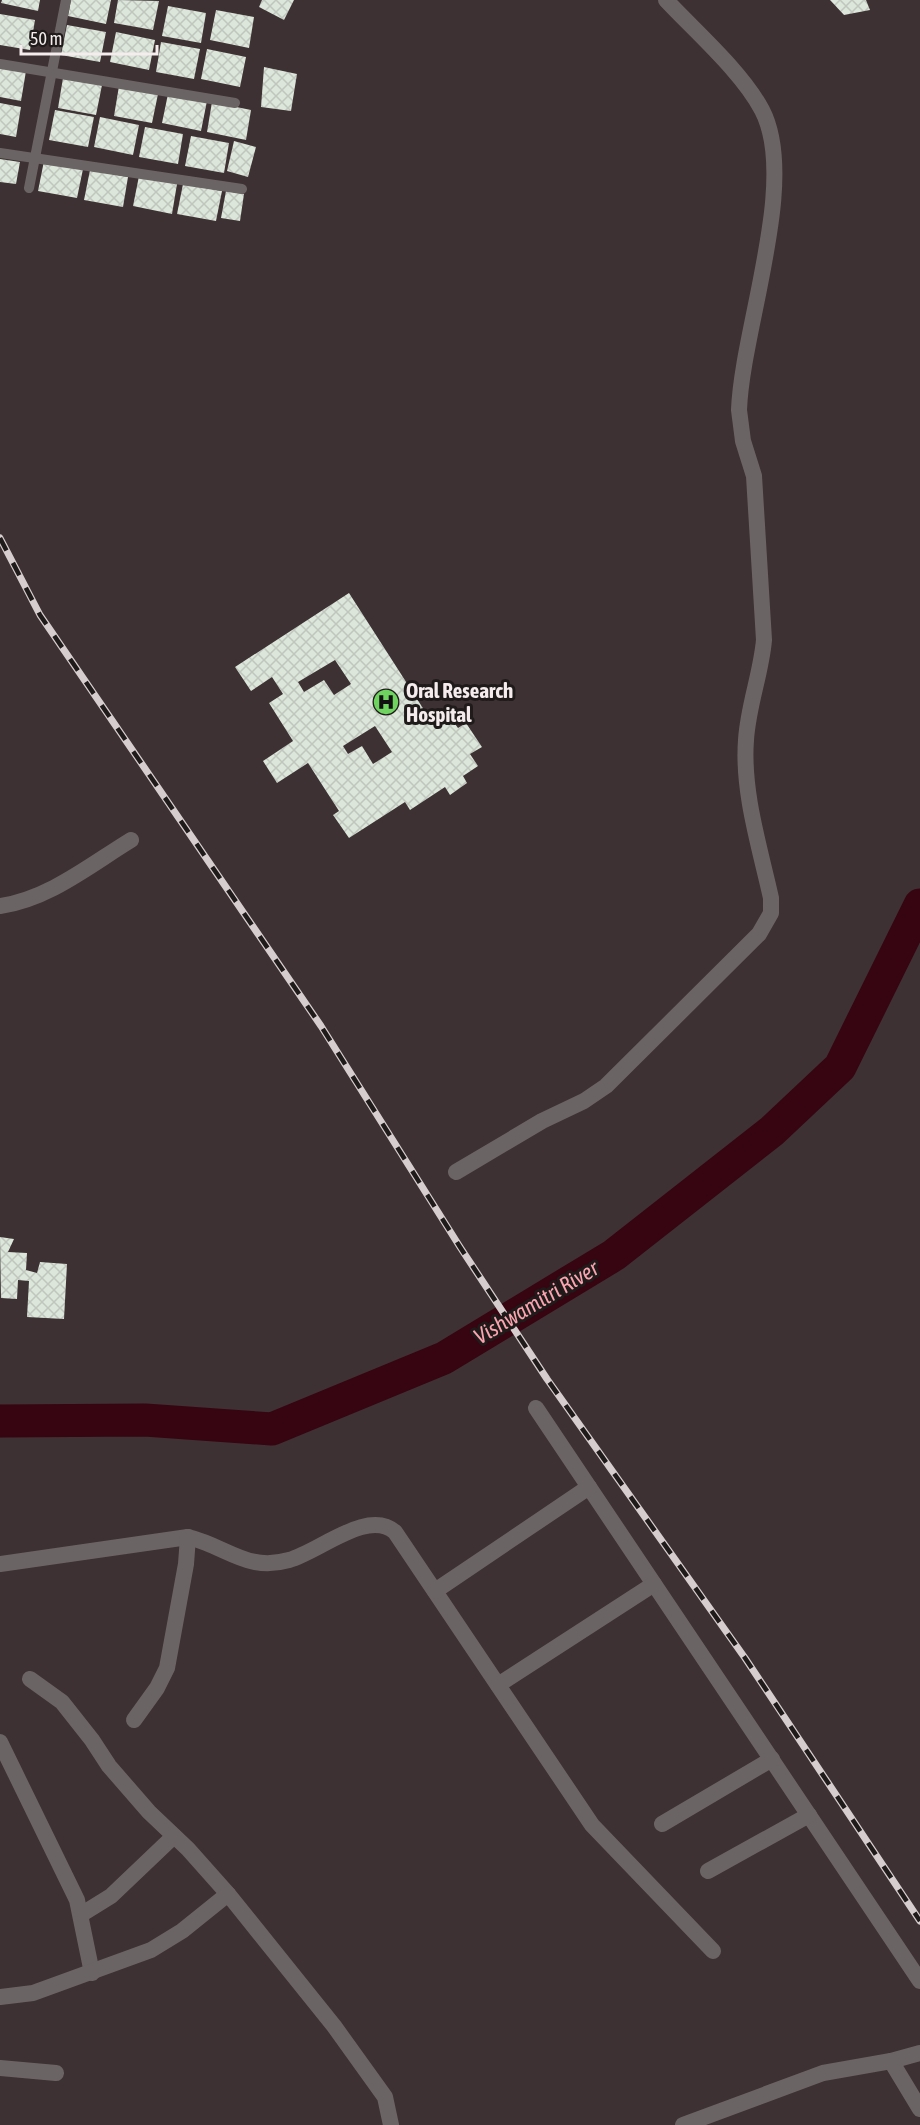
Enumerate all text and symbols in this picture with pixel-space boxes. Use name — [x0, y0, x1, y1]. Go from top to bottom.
scale bar — [21, 18, 158, 56]
text: 50 m — [30, 28, 62, 49]
place label: Oral Research Hospital — [406, 678, 513, 726]
hospital icon: Oral Research Hospital — [371, 687, 401, 717]
water label: Vishwamitri River — [469, 1254, 604, 1349]

